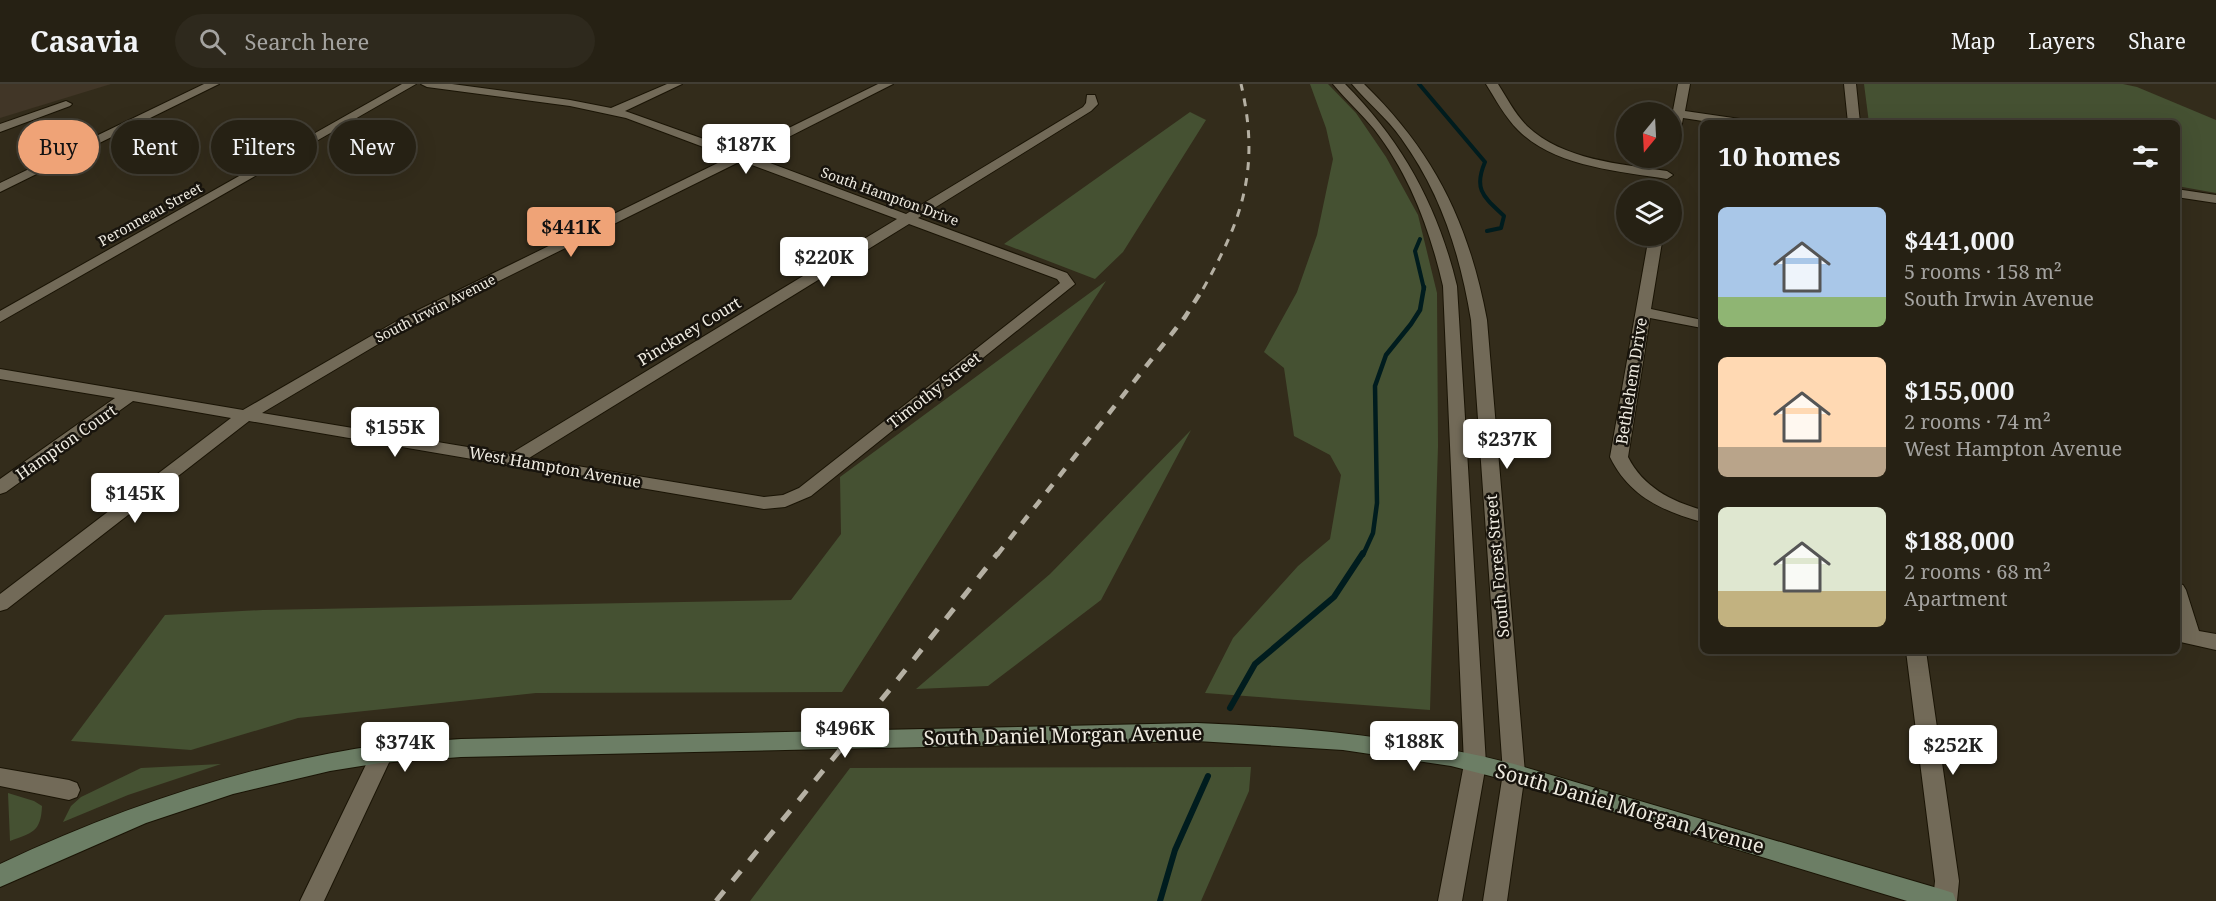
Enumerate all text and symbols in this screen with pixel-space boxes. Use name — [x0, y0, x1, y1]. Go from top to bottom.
search box — [175, 14, 595, 68]
text: Casavia — [30, 22, 139, 60]
icon: search — [196, 25, 229, 58]
text: Search here — [244, 26, 369, 56]
text: Map — [1951, 27, 1995, 55]
text: Layers — [2028, 27, 2095, 55]
text: Share — [2128, 27, 2186, 55]
north arrow — [1616, 102, 1682, 168]
map controls — [1616, 102, 1682, 246]
chip: Buy — [18, 120, 99, 174]
chip: Rent — [111, 120, 199, 174]
chip: Filters — [211, 120, 317, 174]
chip: New — [329, 120, 416, 174]
pin: $187K — [704, 124, 788, 175]
text: $187K — [716, 130, 776, 157]
text: 10 homes — [1718, 138, 1840, 174]
icon: filters — [2129, 140, 2162, 173]
street label: South Hampton Drive — [818, 162, 962, 230]
street label: Peronneau Street — [95, 178, 205, 250]
button: layers — [1616, 180, 1682, 246]
pin: $441K — [529, 207, 613, 258]
text: $441K — [541, 213, 601, 240]
text: $441,000 — [1904, 222, 2014, 258]
icon: home — [1766, 231, 1838, 303]
pin: $220K — [782, 237, 866, 288]
text: $220K — [794, 243, 854, 270]
text: 5 rooms · 158 m² — [1904, 258, 2062, 285]
street label: South Irwin Avenue — [371, 269, 499, 347]
text: South Irwin Avenue — [1904, 285, 2094, 312]
street label: Pinckney Court — [633, 291, 745, 371]
street label: Bethlehem Drive — [1610, 316, 1652, 446]
street label: Timothy Street — [883, 346, 985, 433]
text: $155,000 — [1904, 372, 2014, 408]
icon: home — [1766, 381, 1838, 453]
street label: Hampton Court — [11, 399, 121, 485]
pin: $155K — [353, 407, 437, 458]
text: 2 rooms · 74 m² — [1904, 408, 2051, 435]
text: $155K — [365, 413, 425, 440]
pin: $237K — [1465, 419, 1549, 470]
text: $237K — [1477, 425, 1537, 452]
text: West Hampton Avenue — [1904, 435, 2122, 462]
street label: West Hampton Avenue — [467, 441, 643, 493]
pin: $145K — [93, 473, 177, 524]
text: $145K — [105, 479, 165, 506]
street label: South Forest Street — [1480, 493, 1514, 639]
text: $188,000 — [1904, 522, 2014, 558]
icon: home — [1766, 531, 1838, 603]
text: 2 rooms · 68 m² — [1904, 558, 2051, 585]
text: Apartment — [1904, 585, 2008, 612]
pin: $496K — [803, 708, 887, 759]
text: $496K — [815, 714, 875, 741]
street label: South Daniel Morgan Avenue — [923, 719, 1203, 751]
pin: $188K — [1372, 721, 1456, 772]
pin: $374K — [363, 722, 447, 773]
pin: $252K — [1911, 725, 1995, 776]
text: $188K — [1384, 727, 1444, 754]
text: $374K — [375, 728, 435, 755]
text: $252K — [1923, 731, 1983, 758]
street label: South Daniel Morgan Avenue — [1492, 757, 1768, 859]

